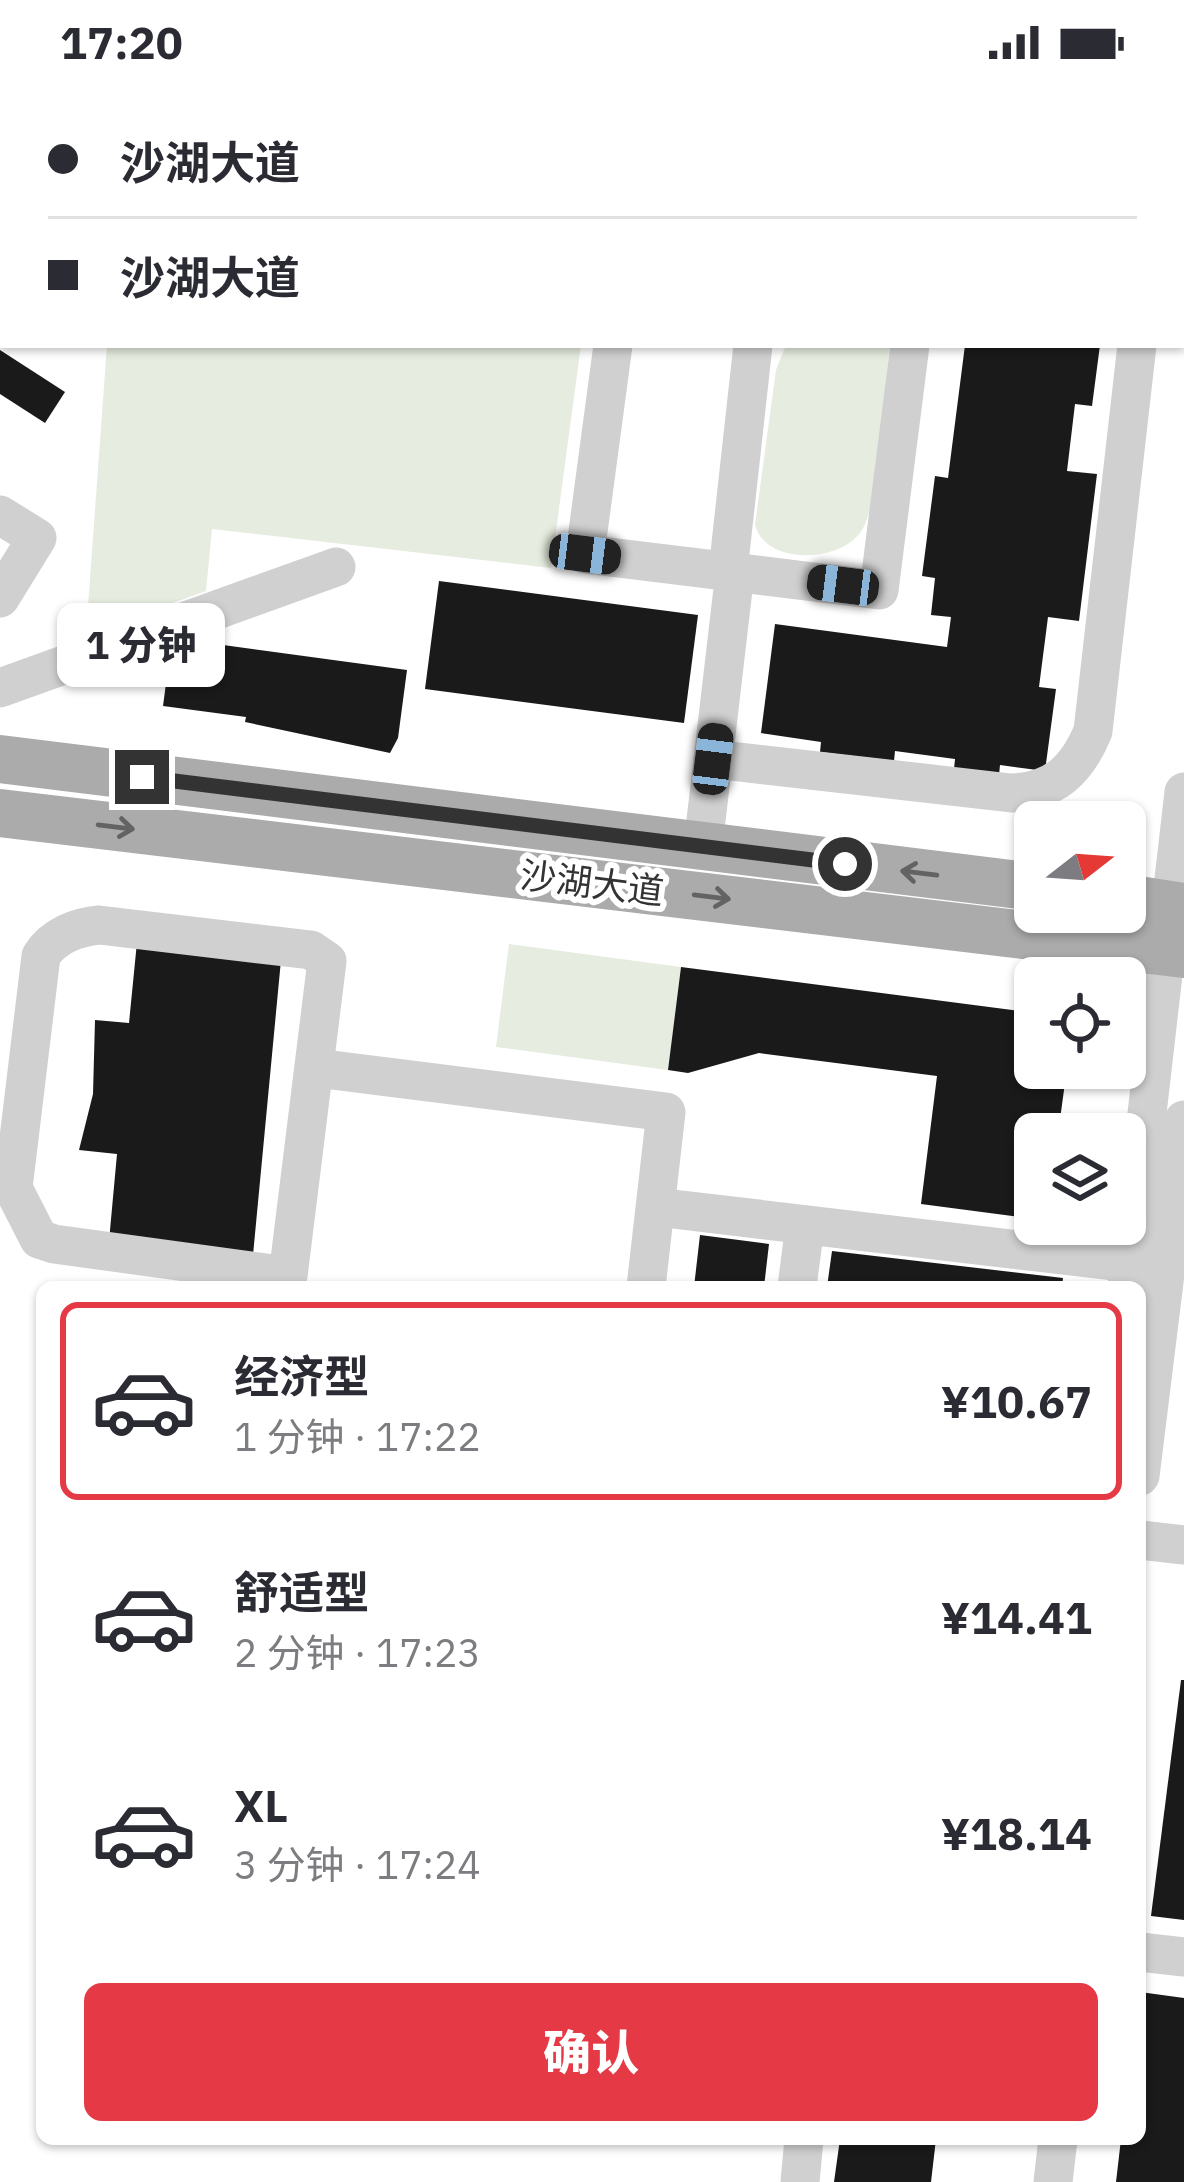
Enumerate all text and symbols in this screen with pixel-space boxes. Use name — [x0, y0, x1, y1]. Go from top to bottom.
text: 17:20 — [60, 13, 183, 71]
text: 沙湖大道 — [120, 133, 300, 191]
text: 沙湖大道 — [120, 248, 300, 306]
car — [547, 532, 623, 576]
car — [805, 563, 881, 607]
callout: 1 分钟 — [58, 603, 226, 687]
text: 1 分钟 — [86, 619, 196, 670]
car — [691, 721, 735, 797]
route end — [115, 750, 169, 804]
north arrow — [1014, 801, 1146, 933]
map controls — [1014, 801, 1146, 1245]
one-way arrow — [96, 816, 135, 839]
route start — [818, 837, 872, 891]
street label: 沙湖大道 — [518, 850, 666, 915]
one-way arrow — [900, 861, 939, 883]
one-way arrow — [692, 886, 731, 909]
button: locate — [1014, 957, 1146, 1089]
button: layers — [1014, 1113, 1146, 1245]
icon: car — [90, 1347, 198, 1455]
text: 经济型 — [234, 1347, 369, 1405]
text: ¥10.67 — [941, 1372, 1092, 1430]
text: 1 分钟 · 17:22 — [234, 1411, 481, 1462]
icon: car — [90, 1563, 198, 1671]
text: 舒适型 — [234, 1563, 369, 1621]
text: ¥14.41 — [941, 1588, 1092, 1646]
text: 2 分钟 · 17:23 — [234, 1627, 481, 1678]
text: XL — [234, 1776, 288, 1834]
icon: car — [90, 1779, 198, 1887]
text: ¥18.14 — [941, 1804, 1092, 1862]
text: 3 分钟 · 17:24 — [234, 1839, 481, 1890]
button: 确认 — [84, 1983, 1098, 2121]

